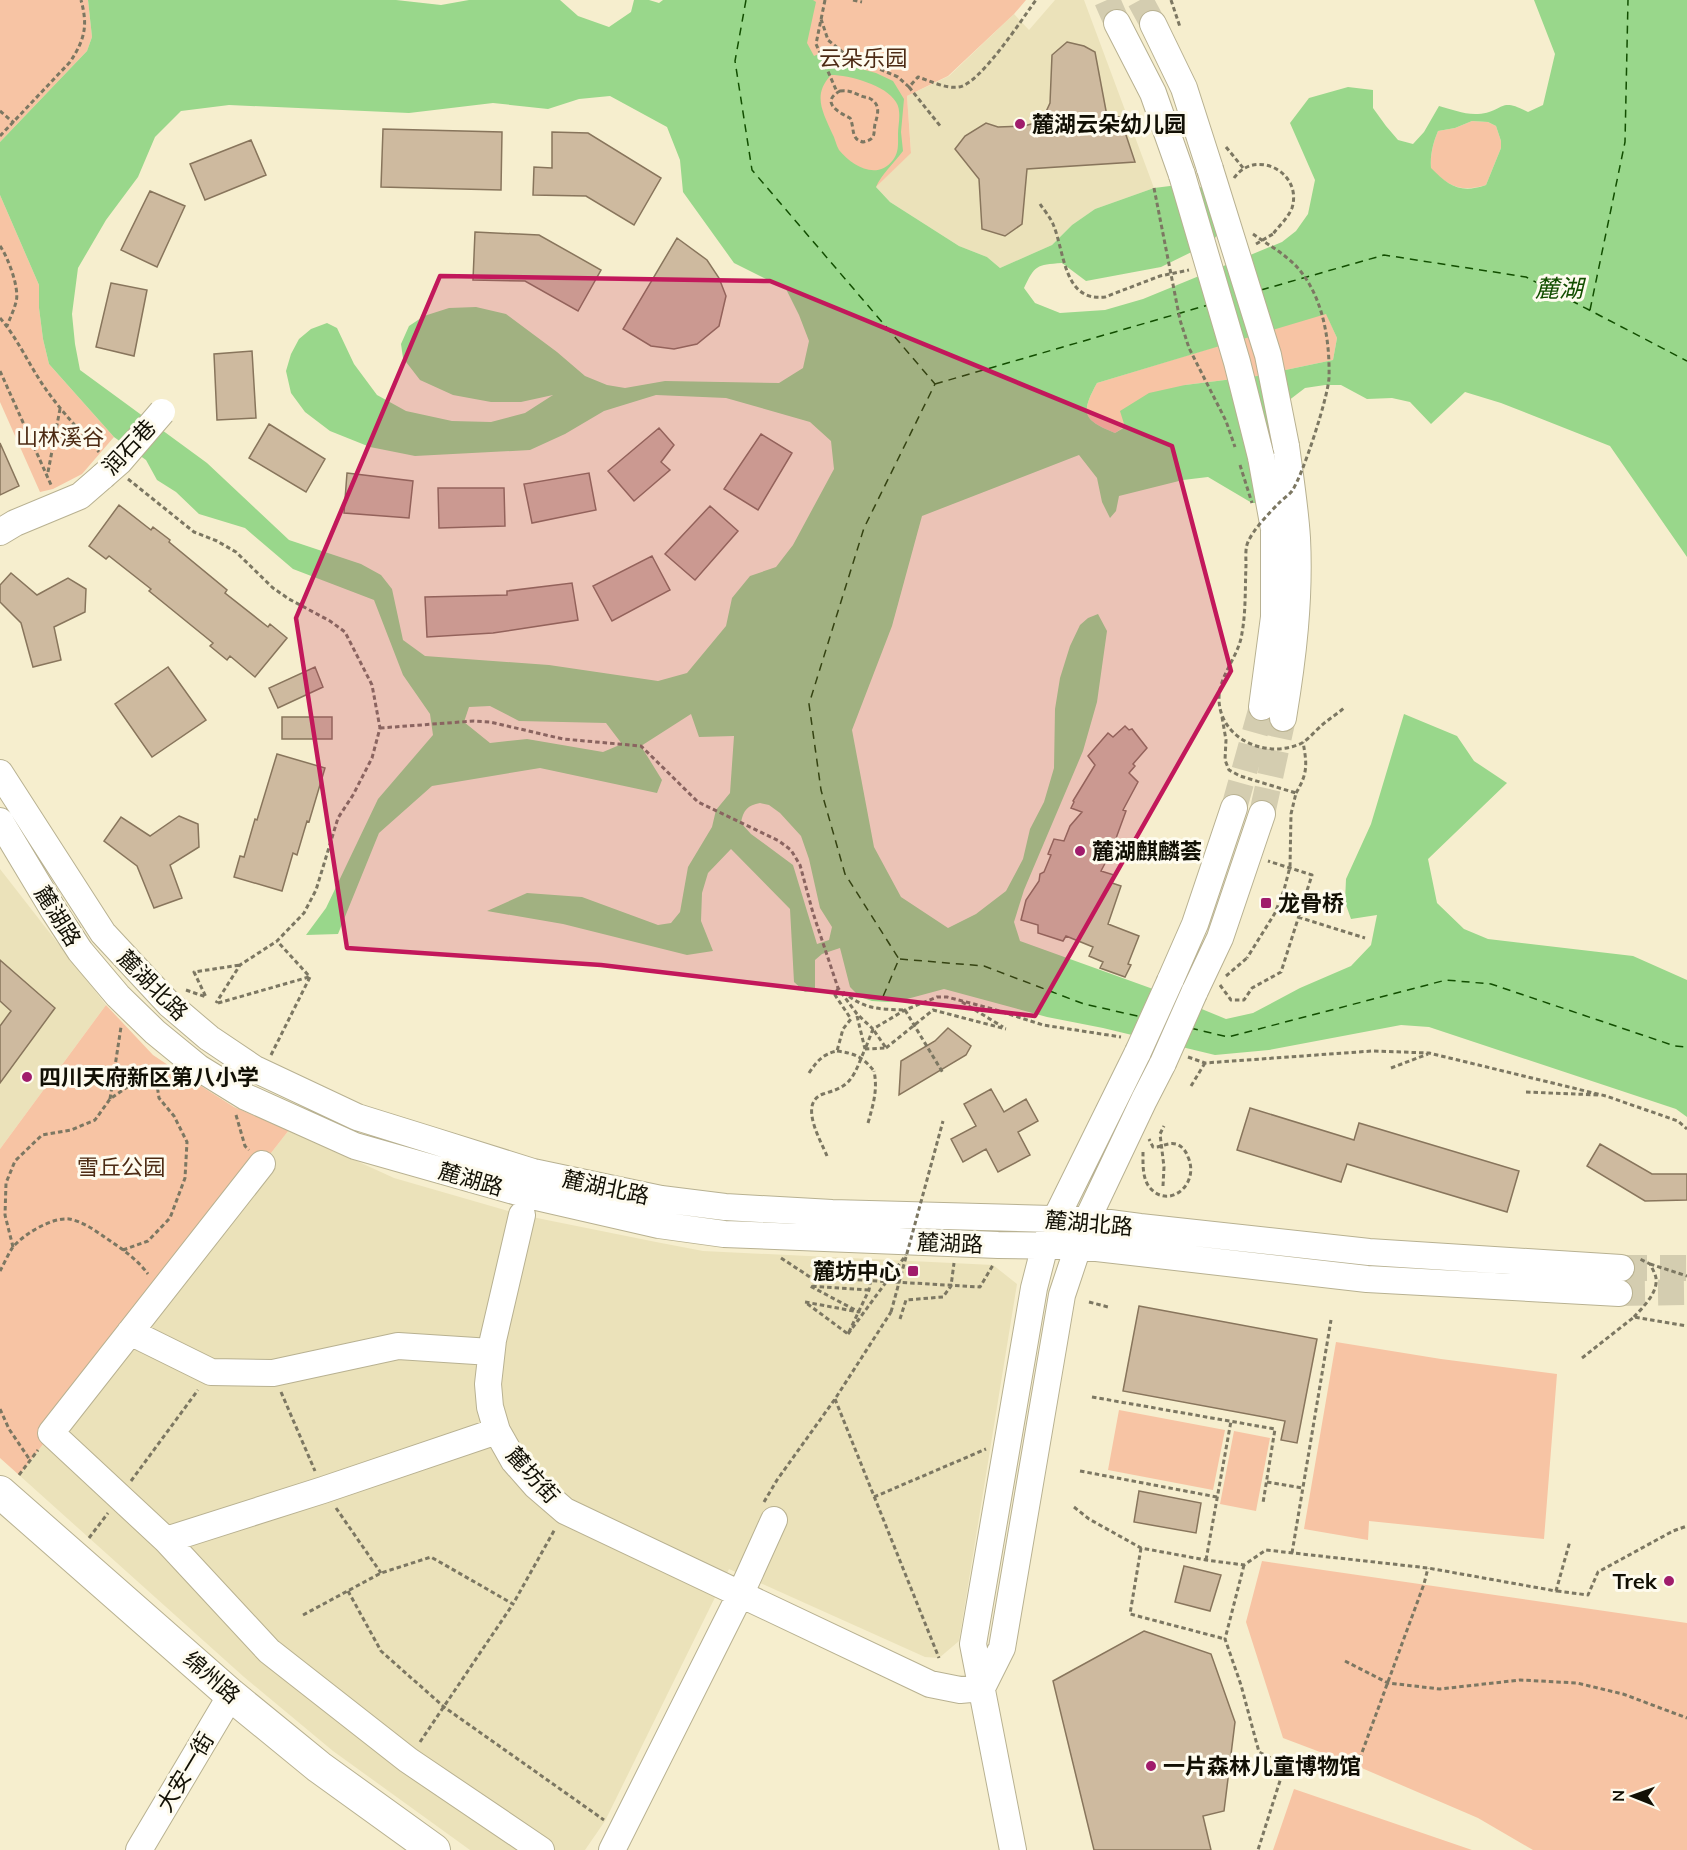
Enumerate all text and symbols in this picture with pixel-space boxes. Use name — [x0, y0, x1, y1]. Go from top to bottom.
park label: 云朵乐园 — [819, 44, 907, 72]
place label: 麓湖云朵幼儿园 — [1032, 110, 1186, 138]
marker: 麓湖云朵幼儿园 — [1013, 117, 1027, 131]
water label: 麓湖 — [1535, 273, 1587, 303]
street label: 润石巷 — [96, 413, 162, 481]
park label: 山林溪谷 — [16, 423, 104, 451]
place label: 麓湖麒麟荟 — [1092, 837, 1202, 865]
marker: 麓湖麒麟荟 — [1073, 844, 1087, 858]
street label: 麓湖路 — [29, 881, 87, 951]
place label: 龙骨桥 — [1278, 889, 1344, 917]
marker: 龙骨桥 — [1259, 896, 1273, 910]
street label: 麓湖北路 — [112, 944, 194, 1026]
place label: 四川天府新区第八小学 — [39, 1063, 259, 1091]
marker: 四川天府新区第八小学 — [20, 1070, 34, 1084]
park label: 雪丘公园 — [77, 1153, 165, 1181]
street label: 麓湖路 — [435, 1156, 507, 1202]
street label: 麓湖北路 — [560, 1164, 652, 1210]
street label: 麓湖北路 — [1044, 1205, 1134, 1241]
street label: 麓湖路 — [917, 1228, 983, 1258]
place label: 麓坊中心 — [813, 1257, 901, 1285]
marker: 麓坊中心 — [906, 1264, 920, 1278]
street label: 麓坊街 — [501, 1441, 565, 1509]
place label: Trek — [1612, 1567, 1658, 1595]
marker: Trek — [1662, 1574, 1676, 1588]
street label: 绵州路 — [178, 1645, 246, 1709]
street label: 大安一街 — [150, 1727, 220, 1817]
place label: 一片森林儿童博物馆 — [1163, 1752, 1361, 1780]
marker: 一片森林儿童博物馆 — [1144, 1759, 1158, 1773]
north arrow — [1603, 1766, 1663, 1826]
text: N — [1608, 1790, 1628, 1802]

